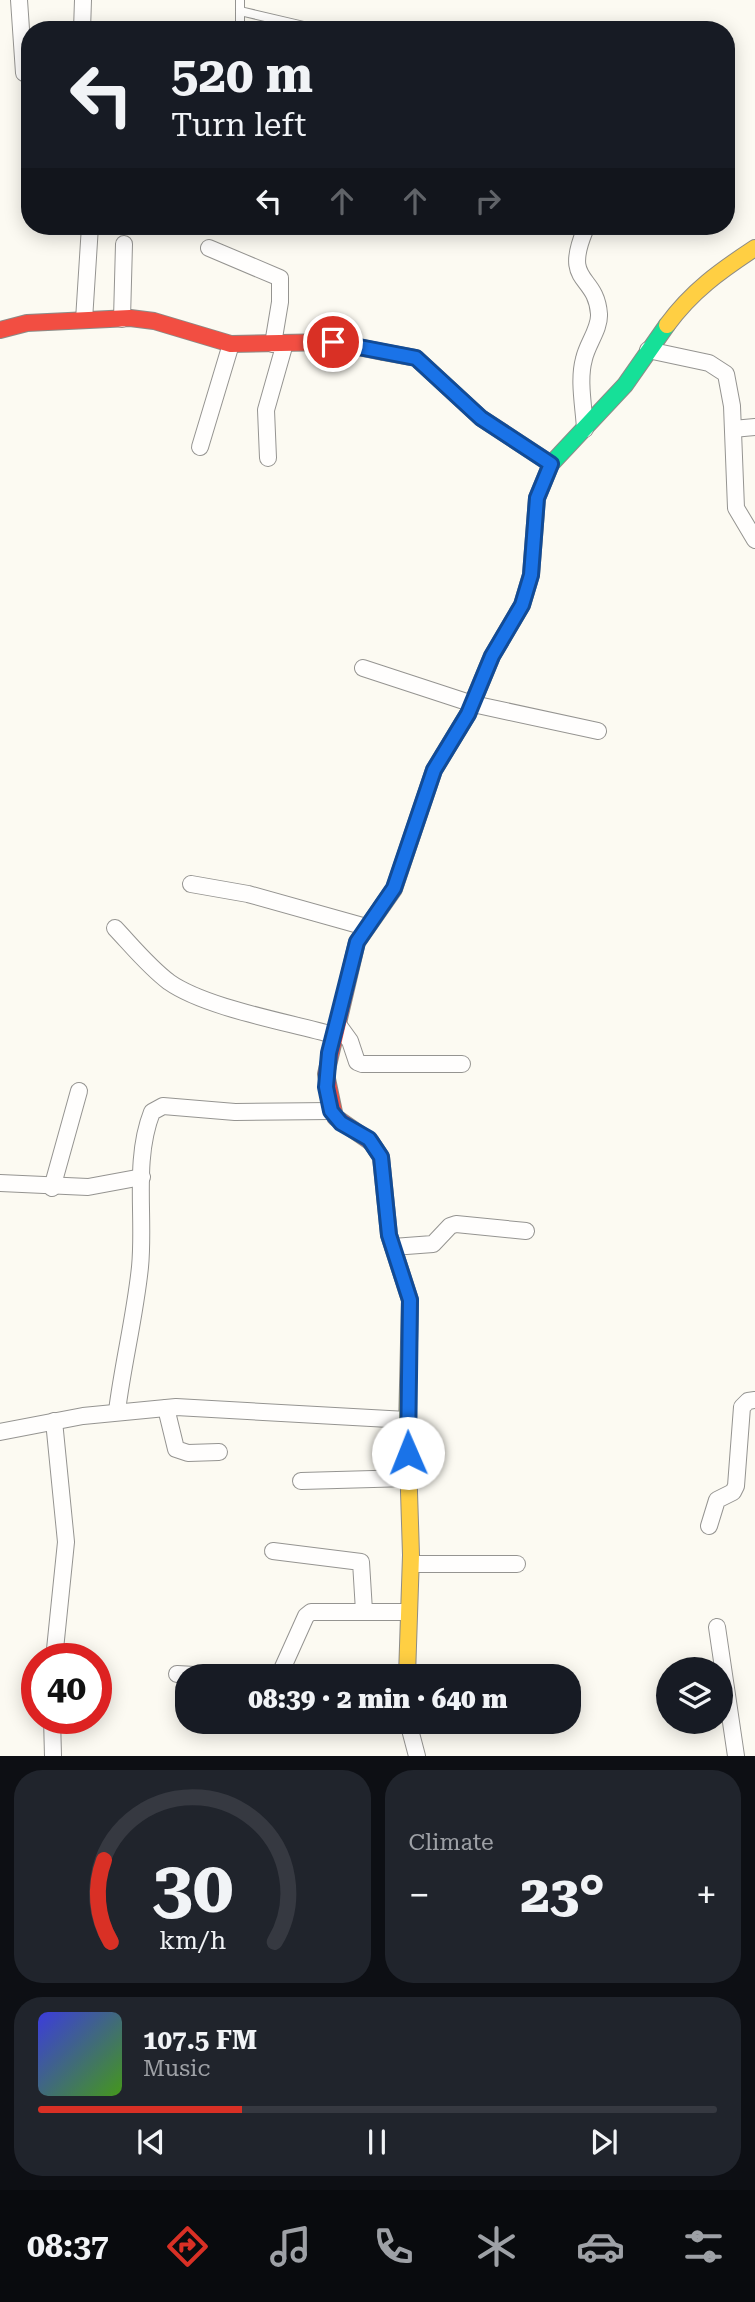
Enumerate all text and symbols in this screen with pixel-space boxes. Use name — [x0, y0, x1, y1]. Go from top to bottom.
text: 520 m — [171, 47, 313, 104]
icon: left — [56, 49, 147, 140]
text: Turn left — [171, 106, 306, 144]
icon: left — [250, 182, 288, 220]
icon: ahead — [323, 182, 361, 220]
icon: ahead — [396, 182, 434, 220]
icon: right — [469, 182, 507, 220]
pin — [303, 312, 363, 372]
icon: arrive — [314, 323, 352, 361]
position arrow — [371, 1416, 445, 1490]
speed limit sign: 40 — [21, 1643, 112, 1734]
map controls — [656, 1657, 733, 1734]
button: layers — [656, 1657, 733, 1734]
text: 08:39 · 2 min · 640 m — [248, 1684, 508, 1714]
text: Climate — [409, 1829, 494, 1856]
text: 30 — [151, 1846, 233, 1931]
text: 23° — [521, 1864, 605, 1925]
text: − — [409, 1873, 430, 1917]
text: + — [696, 1873, 717, 1917]
text: km/h — [159, 1926, 226, 1955]
text: 107.5 FM — [143, 2025, 257, 2055]
text: Music — [143, 2055, 210, 2082]
icon: previous — [132, 2123, 170, 2161]
icon: pause — [358, 2123, 396, 2161]
icon: next — [585, 2123, 623, 2161]
icon: directions — [163, 2222, 212, 2271]
icon: music — [266, 2222, 315, 2271]
icon: phone — [369, 2222, 418, 2271]
icon: climate — [472, 2222, 521, 2271]
icon: car — [576, 2222, 625, 2271]
icon: filters — [679, 2222, 728, 2271]
text: 08:37 — [27, 2227, 109, 2265]

